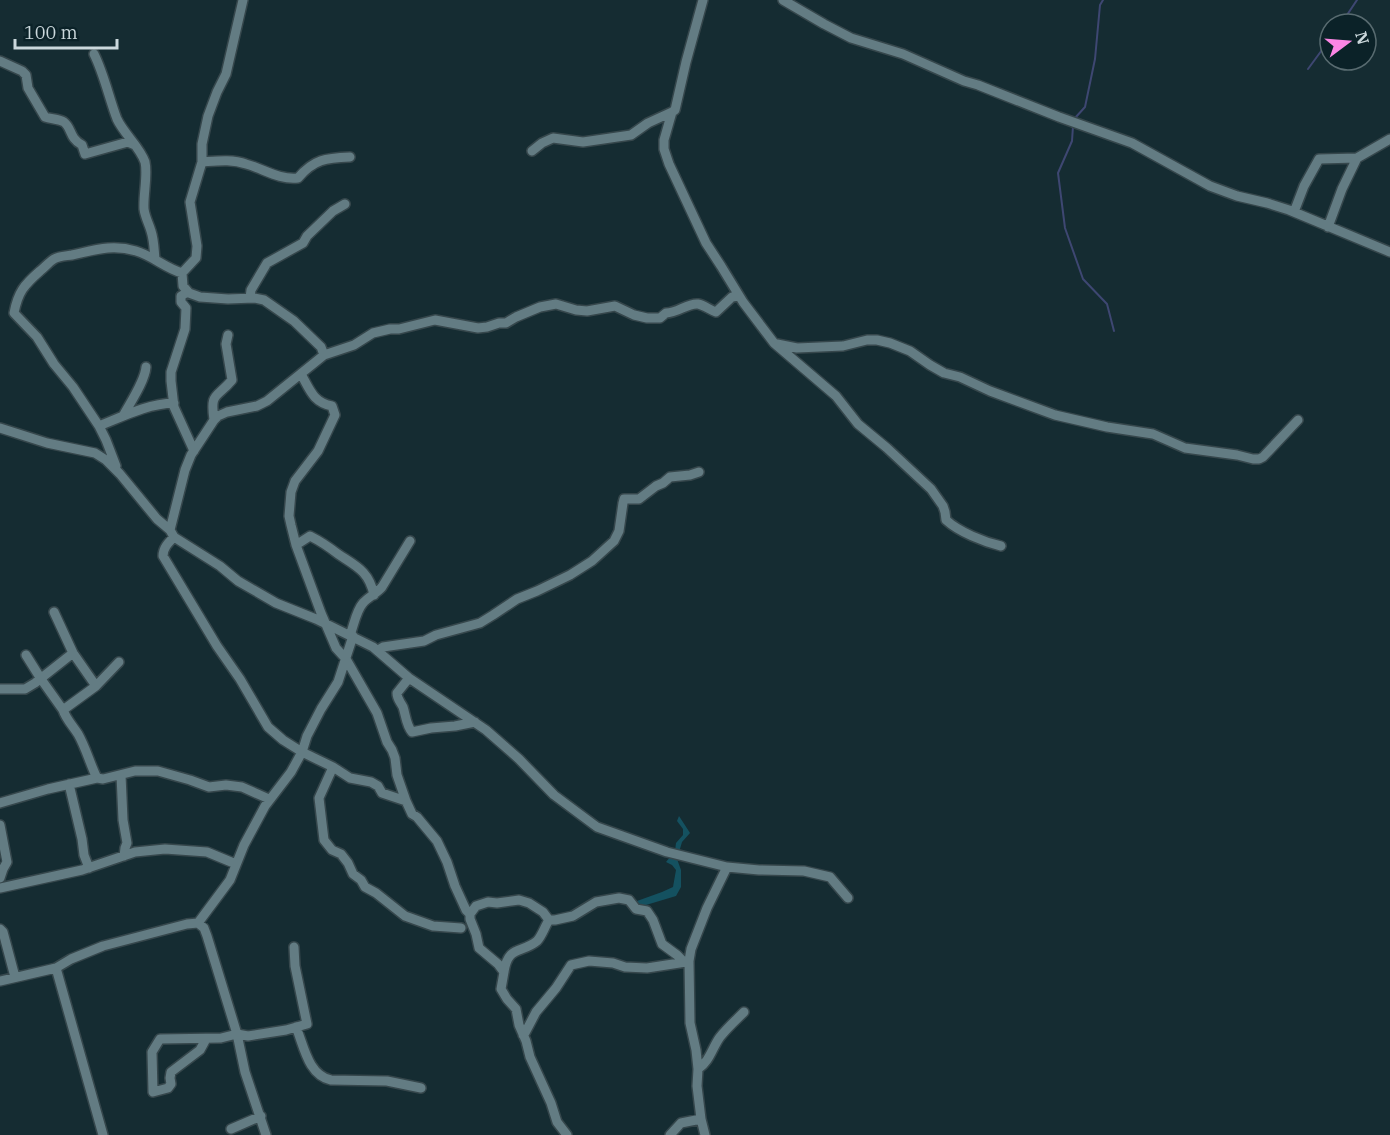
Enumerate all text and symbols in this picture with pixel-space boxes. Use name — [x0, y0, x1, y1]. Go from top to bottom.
scale bar — [15, 12, 117, 50]
north arrow — [1318, 12, 1378, 72]
text: 100 m — [24, 21, 78, 44]
text: N — [1351, 29, 1374, 47]

